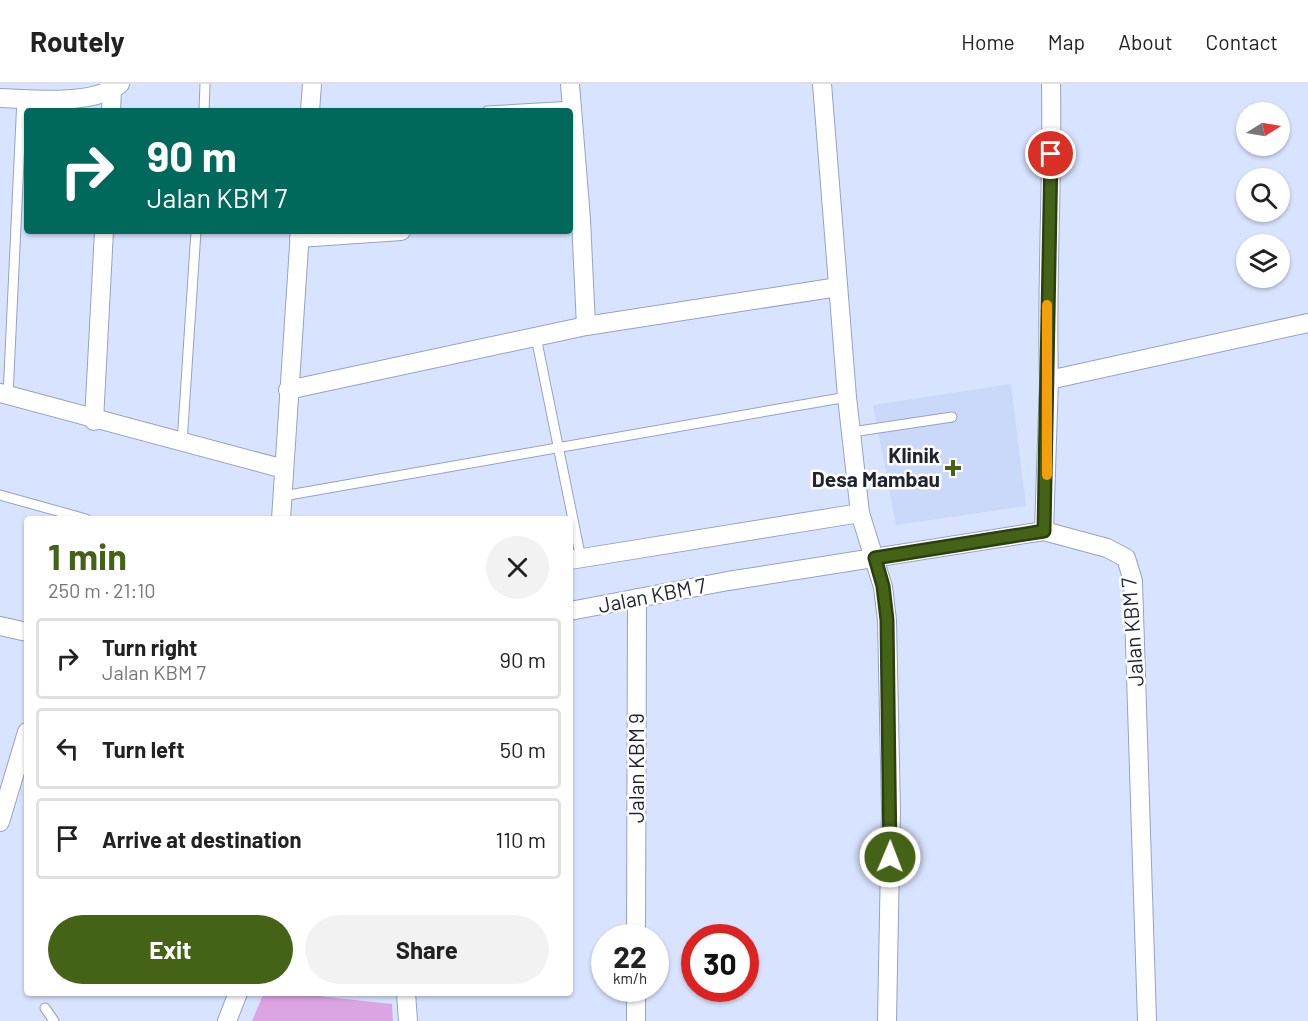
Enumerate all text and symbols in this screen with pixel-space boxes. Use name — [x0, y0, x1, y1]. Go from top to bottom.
text: Routely — [30, 24, 125, 58]
text: Home — [961, 29, 1015, 54]
text: Map — [1048, 29, 1085, 54]
text: About — [1118, 29, 1173, 54]
text: Contact — [1206, 29, 1278, 54]
north arrow — [1236, 102, 1290, 156]
map controls — [1236, 102, 1290, 288]
pin — [1025, 128, 1076, 179]
text: 90 m — [147, 130, 237, 180]
icon: right — [48, 132, 126, 210]
icon: arrive — [1034, 137, 1067, 170]
button: search — [1236, 168, 1290, 222]
text: Jalan KBM 7 — [147, 181, 287, 213]
button: layers — [1236, 234, 1290, 288]
place label: Klinik Desa Mambau — [812, 442, 940, 491]
marker: Klinik Desa Mambau — [944, 459, 962, 477]
text: 1 min — [48, 534, 127, 577]
button: close — [486, 536, 549, 599]
street label: Jalan KBM 7 — [596, 572, 708, 617]
street label: Jalan KBM 7 — [1115, 577, 1148, 687]
text: 250 m · 21:10 — [48, 578, 156, 602]
text: Turn right — [102, 634, 197, 660]
icon: right — [51, 642, 84, 675]
text: 90 m — [500, 646, 546, 672]
text: Jalan KBM 7 — [102, 660, 206, 684]
street label: Jalan KBM 9 — [623, 713, 648, 823]
icon: left — [51, 732, 84, 765]
text: Turn left — [102, 736, 185, 762]
text: 50 m — [500, 736, 546, 762]
icon: arrive — [51, 822, 84, 855]
position arrow — [858, 825, 922, 889]
text: Arrive at destination — [102, 826, 301, 852]
text: 110 m — [496, 826, 546, 852]
button: Exit — [48, 915, 293, 984]
button: Share — [305, 915, 549, 984]
speed limit sign: 30 — [681, 924, 759, 1002]
text: 22 — [613, 938, 647, 974]
text: km/h — [613, 969, 647, 987]

